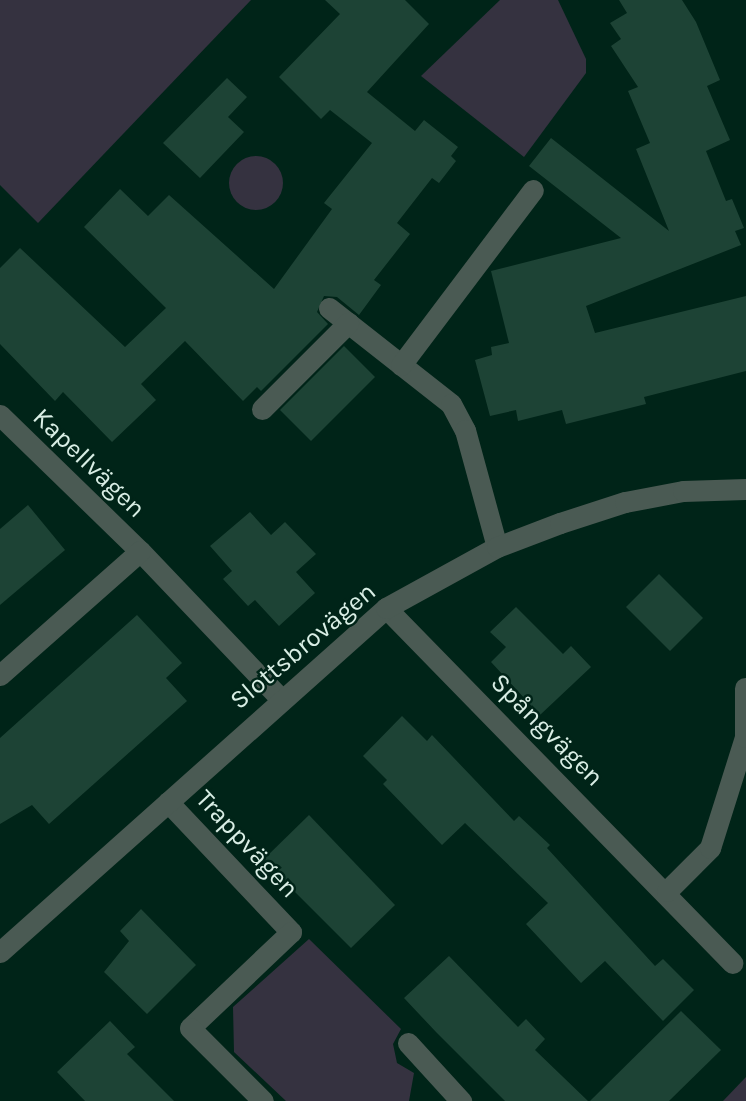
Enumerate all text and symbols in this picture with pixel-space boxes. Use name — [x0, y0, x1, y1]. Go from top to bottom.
street label: Kapellvägen — [26, 402, 152, 524]
street label: Slottsbrovägen — [224, 576, 382, 716]
street label: Spångvägen — [484, 667, 610, 793]
street label: Trappvägen — [189, 784, 305, 904]

